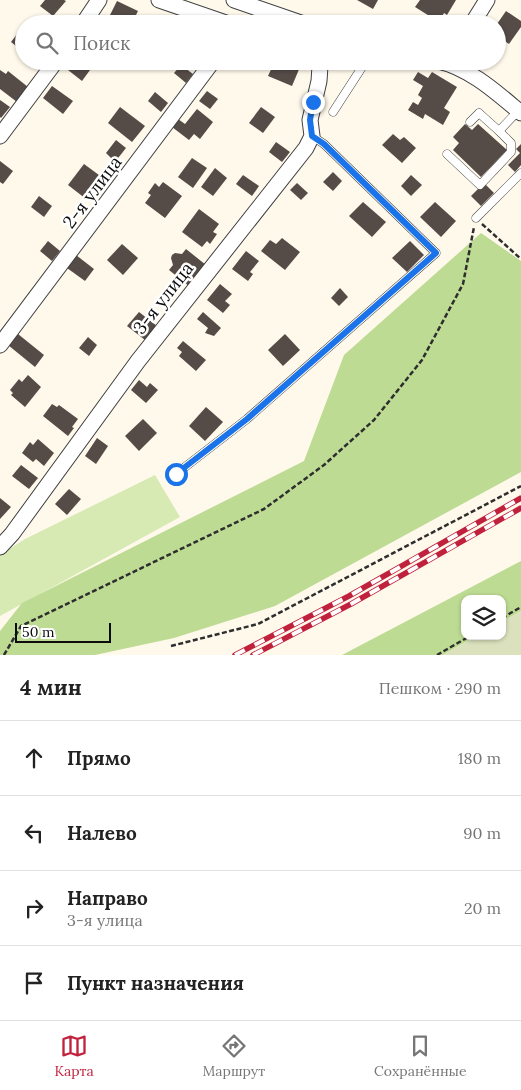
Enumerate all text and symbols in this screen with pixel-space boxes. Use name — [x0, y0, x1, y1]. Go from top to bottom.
search box — [15, 15, 506, 70]
icon: search — [33, 29, 61, 57]
text: Поиск — [73, 31, 130, 55]
route end — [302, 91, 325, 114]
street label: 2-я улица — [57, 151, 127, 233]
street label: 3-я улица — [128, 257, 198, 339]
route start — [165, 463, 188, 486]
map controls — [461, 595, 506, 640]
button: layers — [461, 595, 506, 640]
scale bar — [15, 620, 111, 643]
text: 50 m — [22, 623, 55, 641]
text: 4 мин — [20, 674, 82, 701]
text: Пешком · 290 m — [379, 678, 501, 698]
icon: ahead — [20, 744, 48, 772]
text: Прямо — [67, 746, 131, 770]
text: 180 m — [458, 748, 501, 768]
icon: left — [20, 819, 48, 847]
text: Налево — [67, 821, 137, 845]
text: 90 m — [463, 823, 501, 843]
text: Направо — [67, 886, 148, 910]
icon: right — [20, 894, 48, 922]
text: 20 m — [464, 898, 501, 918]
text: 3-я улица — [67, 910, 143, 930]
icon: arrive — [20, 969, 48, 997]
text: Пункт назначения — [67, 971, 244, 995]
tab: Карта — [54, 1032, 94, 1080]
tab: Маршрут — [203, 1032, 265, 1080]
tab: Сохранённые — [374, 1032, 467, 1080]

